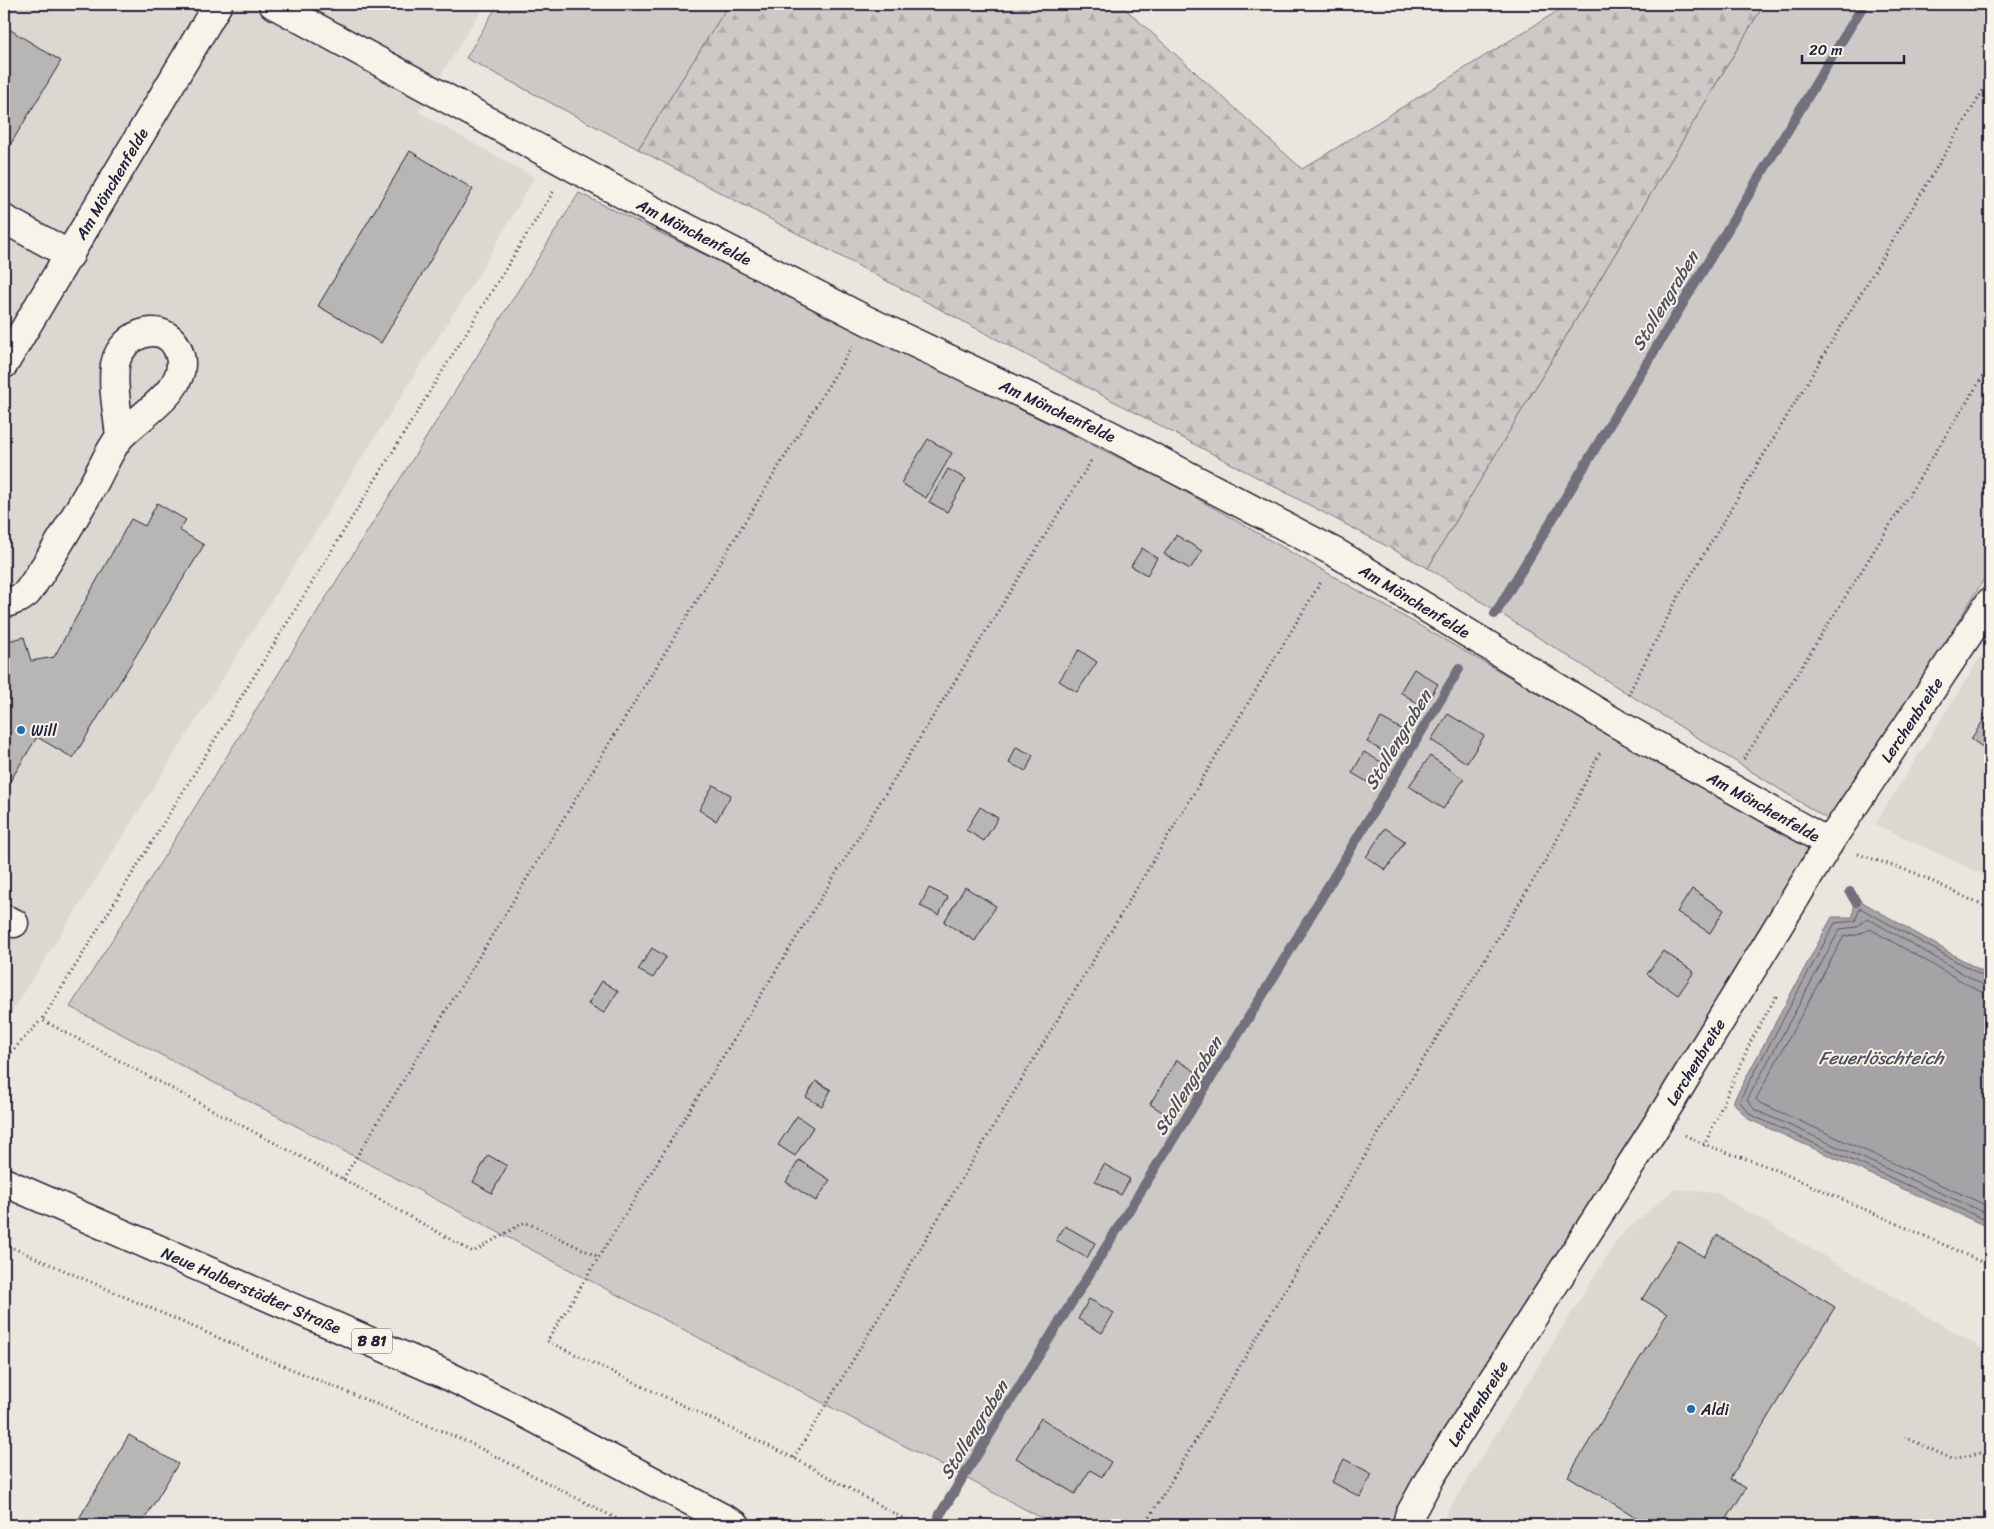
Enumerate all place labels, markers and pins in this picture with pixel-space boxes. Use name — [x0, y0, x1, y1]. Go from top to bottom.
place label: Will — [31, 716, 57, 745]
marker: Will — [15, 724, 27, 736]
place label: Aldi — [1700, 1395, 1729, 1424]
marker: Aldi — [1685, 1403, 1697, 1415]

